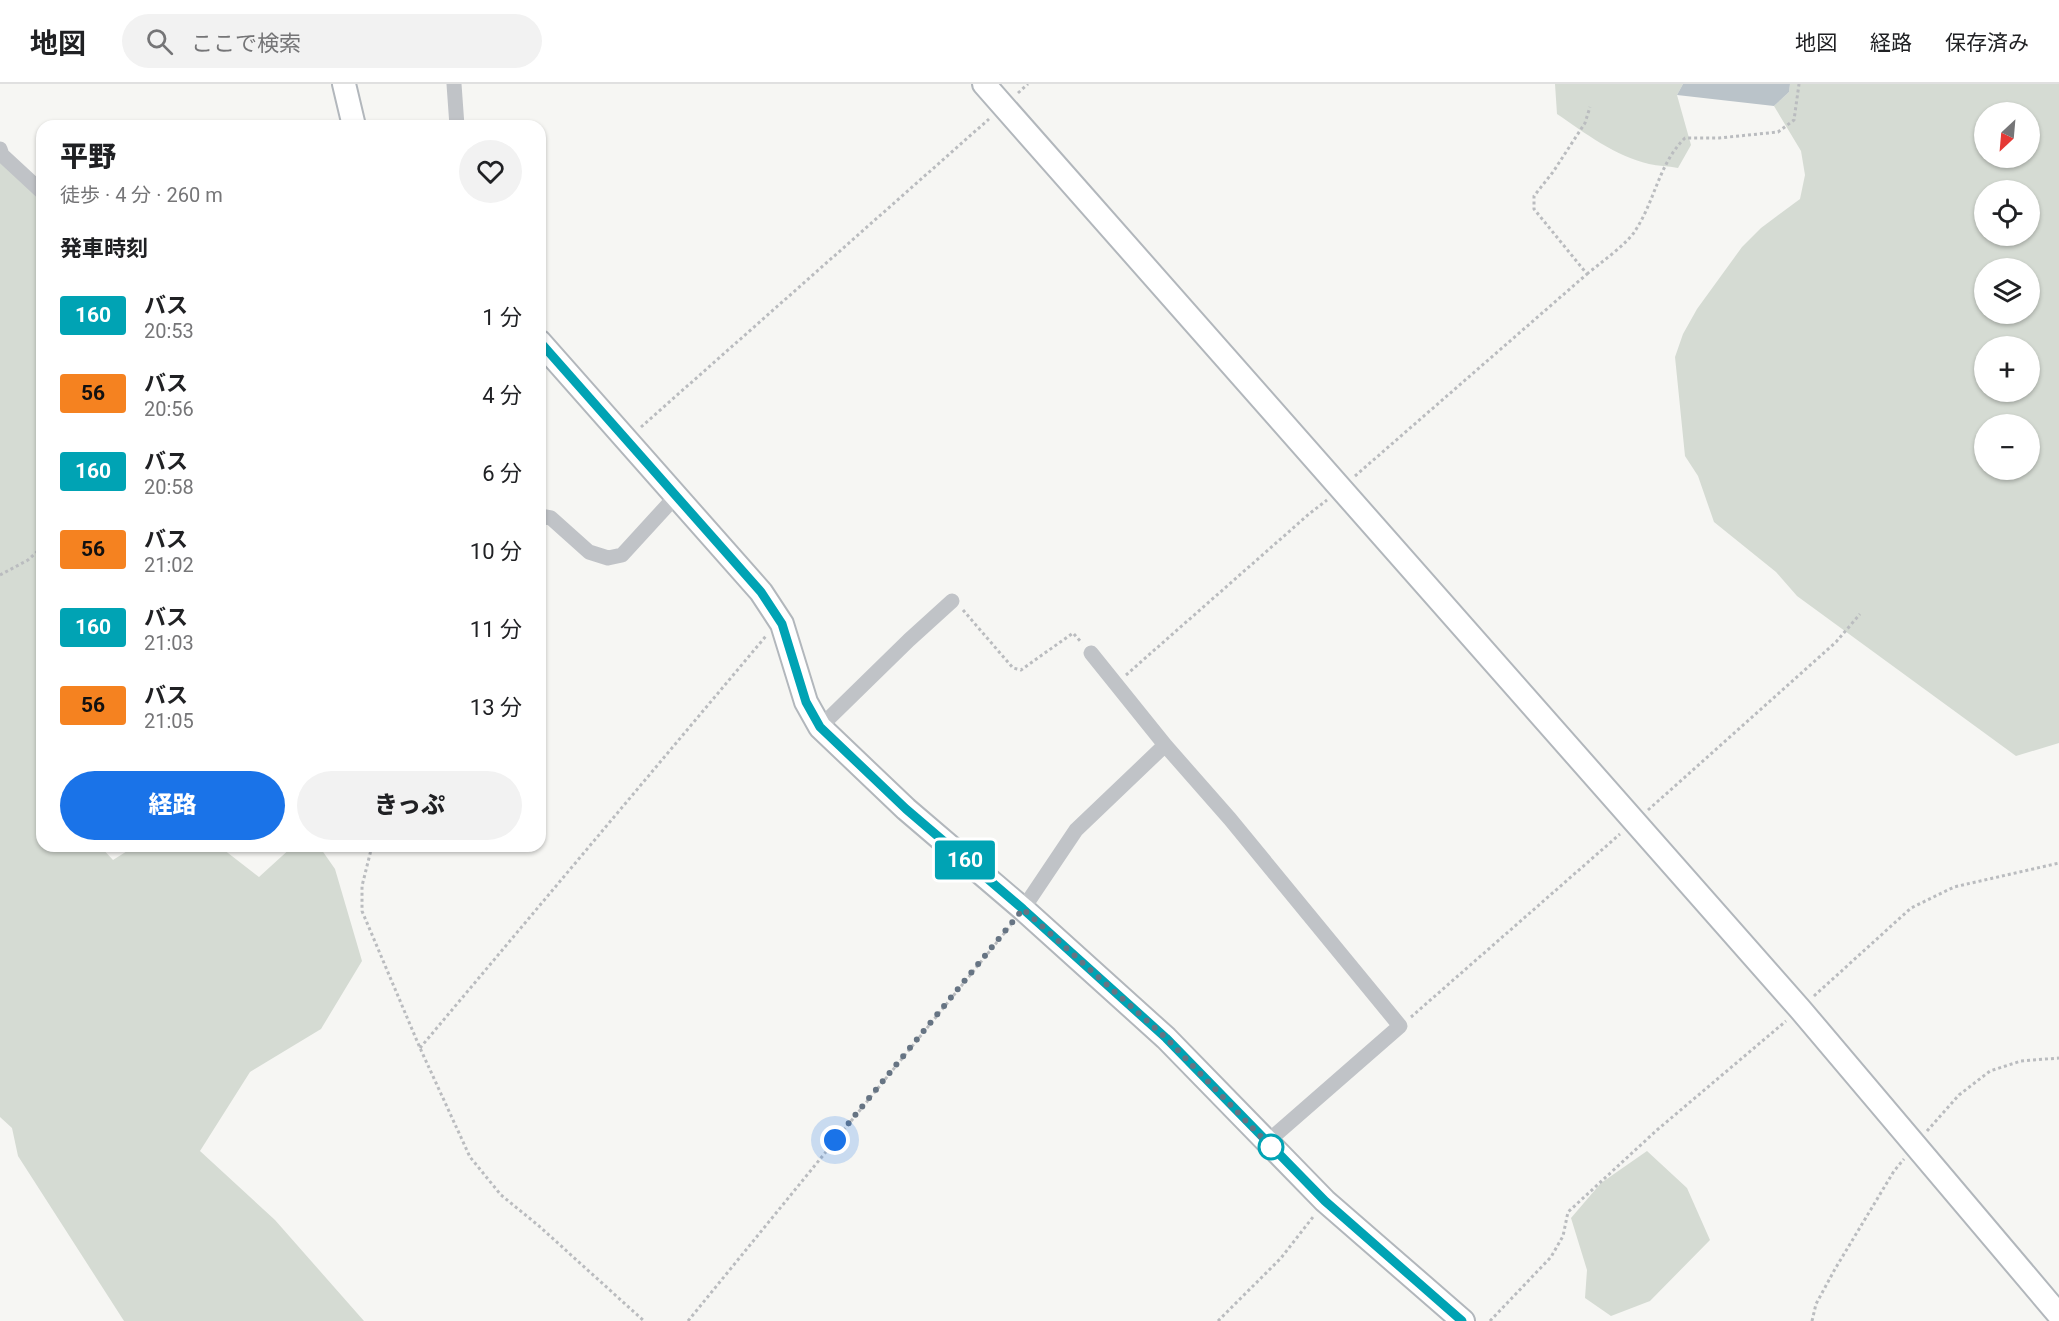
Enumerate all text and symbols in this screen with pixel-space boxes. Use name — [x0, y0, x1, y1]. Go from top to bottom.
search box — [122, 14, 542, 68]
icon: search — [143, 25, 176, 58]
text: 地図 — [30, 27, 86, 60]
text: ここで検索 — [191, 31, 301, 56]
text: 地図 — [1795, 31, 1837, 55]
text: 経路 — [1870, 31, 1912, 55]
text: 保存済み — [1945, 31, 2029, 55]
north arrow — [1974, 102, 2040, 168]
map controls — [1974, 102, 2040, 480]
text: 平野 — [60, 140, 116, 173]
button: heart — [459, 140, 522, 203]
button: locate — [1974, 180, 2040, 246]
text: 徒歩 · 4 分 · 260 m — [60, 183, 223, 207]
text: 発車時刻 — [60, 236, 148, 261]
button: layers — [1974, 258, 2040, 324]
text: バス — [144, 293, 188, 318]
text: 160 — [75, 303, 111, 327]
text: 1 分 — [482, 305, 522, 330]
text: 20:53 — [144, 319, 194, 343]
button: + — [1974, 336, 2040, 402]
text: バス — [144, 371, 188, 396]
text: 56 — [81, 381, 105, 405]
text: 4 分 — [482, 383, 522, 408]
text: 20:56 — [144, 397, 194, 421]
button: − — [1974, 414, 2040, 480]
text: バス — [144, 449, 188, 474]
text: 160 — [75, 459, 111, 483]
text: 6 分 — [482, 461, 522, 486]
text: 20:58 — [144, 475, 194, 499]
text: バス — [144, 527, 188, 552]
text: 56 — [81, 537, 105, 561]
text: 10 分 — [470, 539, 522, 564]
text: 21:02 — [144, 553, 194, 577]
text: バス — [144, 605, 188, 630]
text: 160 — [75, 615, 111, 639]
text: 11 分 — [470, 617, 522, 642]
text: 21:03 — [144, 631, 194, 655]
text: バス — [144, 683, 188, 708]
text: 56 — [81, 693, 105, 717]
text: 13 分 — [470, 695, 522, 720]
text: 21:05 — [144, 709, 194, 733]
button: 経路 — [60, 771, 285, 840]
button: きっぷ — [297, 771, 522, 840]
line badge: 160 — [930, 840, 1000, 880]
text: 160 — [947, 848, 983, 872]
your location — [820, 1125, 850, 1155]
unlabelled marker — [1258, 1134, 1284, 1160]

